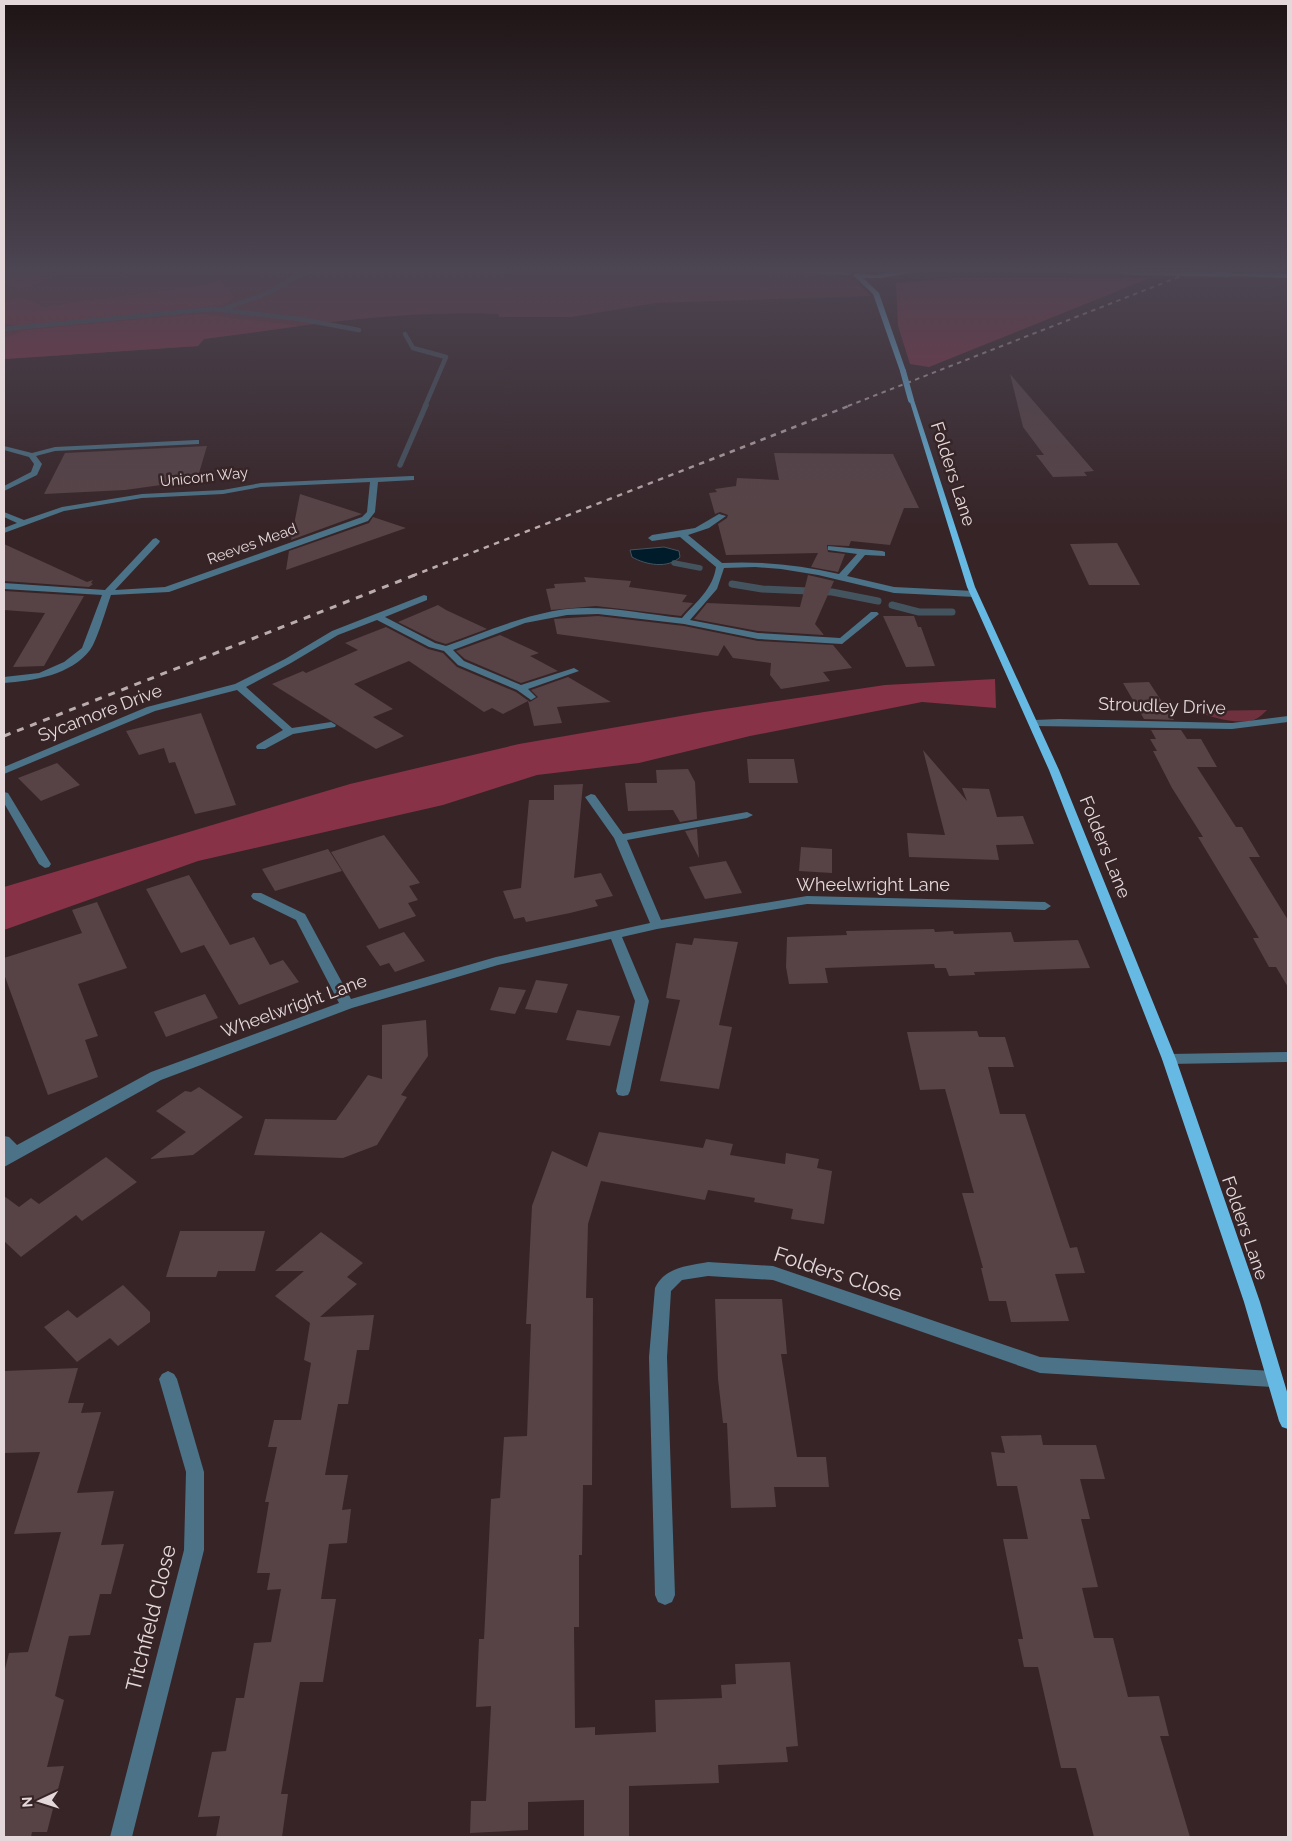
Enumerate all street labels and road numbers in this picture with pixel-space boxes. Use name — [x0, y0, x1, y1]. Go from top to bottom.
street label: Folders Lane — [927, 419, 980, 529]
street label: Unicorn Way — [159, 463, 249, 491]
street label: Reeves Mead — [205, 519, 299, 569]
street label: Sycamore Drive — [35, 679, 165, 746]
street label: Stroudley Drive — [1098, 693, 1226, 718]
street label: Folders Lane — [1075, 793, 1136, 901]
street label: Wheelwright Lane — [796, 874, 950, 895]
street label: Wheelwright Lane — [218, 969, 370, 1042]
street label: Folders Lane — [1218, 1173, 1273, 1283]
street label: Folders Close — [771, 1241, 905, 1306]
street label: Titchfield Close — [120, 1542, 181, 1694]

